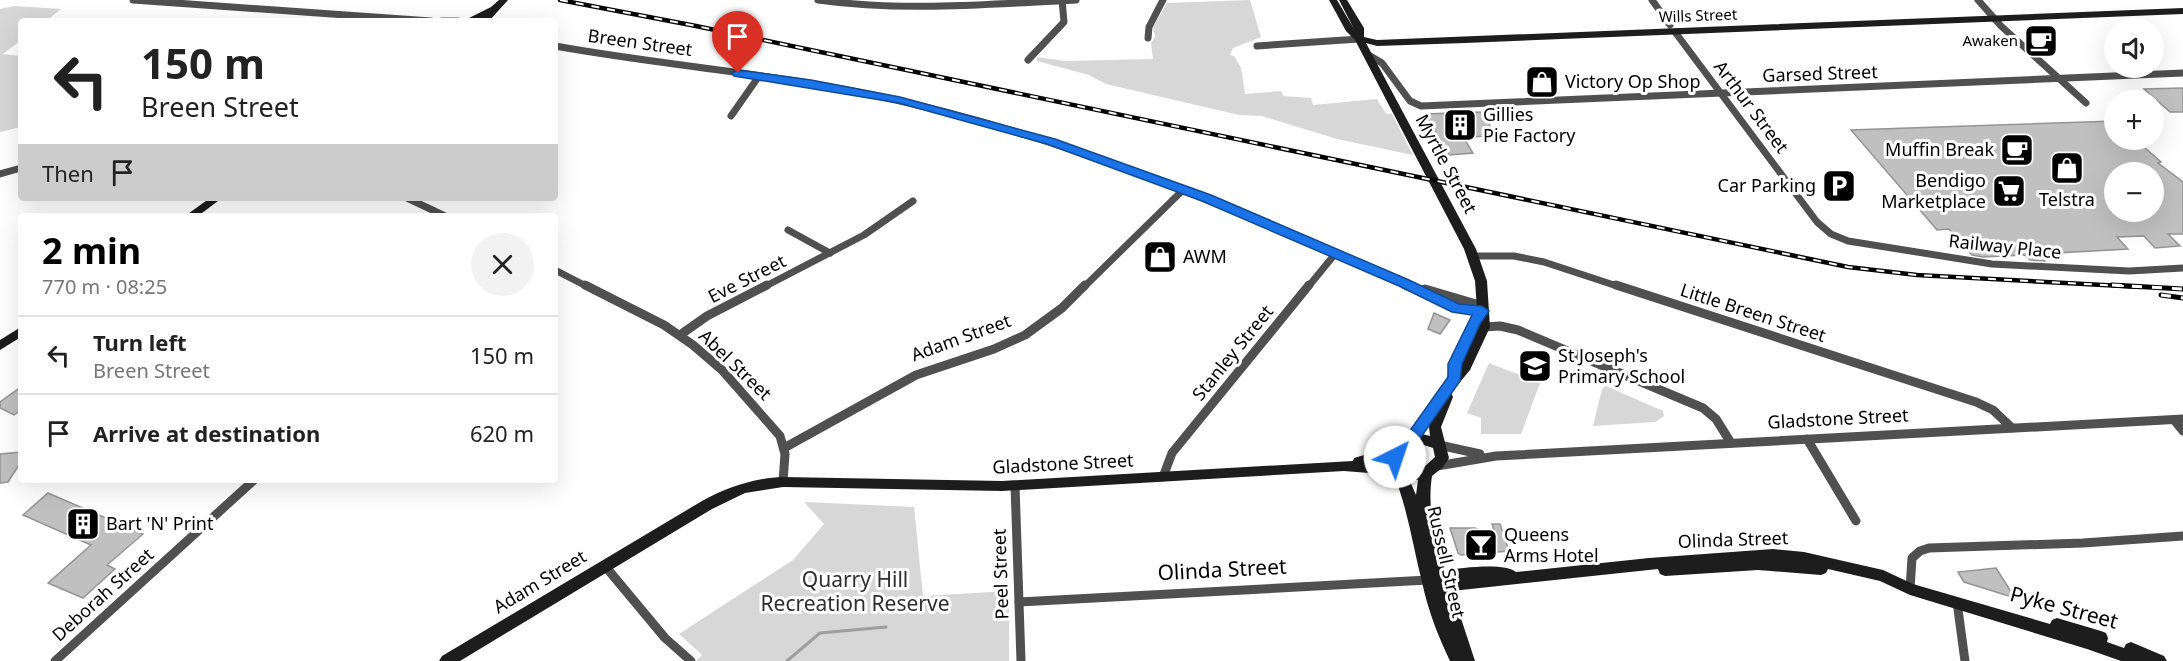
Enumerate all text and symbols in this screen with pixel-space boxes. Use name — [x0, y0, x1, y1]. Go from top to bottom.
street label: Wills Street — [1658, 4, 1738, 26]
pin — [712, 11, 763, 73]
map controls — [2104, 18, 2164, 222]
button: sound — [2104, 18, 2164, 78]
icon: arrive — [721, 20, 754, 53]
street label: Breen Street — [586, 23, 694, 61]
cafe icon: Awaken — [2023, 23, 2059, 59]
place label: Awaken — [1962, 30, 2018, 50]
text: 150 m — [141, 34, 265, 91]
icon: left — [42, 42, 120, 120]
street label: Arthur Street — [1709, 55, 1795, 158]
street label: Garsed Street — [1762, 59, 1879, 87]
shop icon: Victory Op Shop — [1524, 64, 1560, 100]
place label: Victory Op Shop — [1565, 69, 1701, 93]
text: Breen Street — [141, 88, 299, 125]
button: + — [2104, 90, 2164, 150]
place label: Gillies Pie Factory — [1483, 102, 1576, 147]
building icon: Gillies Pie Factory — [1442, 107, 1478, 143]
street label: Myrtle Street — [1411, 110, 1483, 218]
cafe icon: Muffin Break — [1999, 132, 2035, 168]
place label: Muffin Break — [1885, 137, 1994, 161]
shop icon: Telstra — [2049, 150, 2085, 186]
icon: arrive — [106, 156, 139, 189]
text: Then — [42, 158, 94, 188]
button: − — [2104, 162, 2164, 222]
parking icon: Car Parking — [1821, 168, 1857, 204]
place label: Bendigo Marketplace — [1881, 168, 1986, 213]
place label: Car Parking — [1718, 173, 1816, 197]
supermarket icon: Bendigo Marketplace — [1991, 173, 2027, 209]
place label: Telstra — [2039, 187, 2095, 211]
text: 2 min — [42, 226, 141, 275]
street label: Railway Place — [1948, 228, 2063, 264]
button: close — [471, 233, 534, 296]
shop icon: AWM — [1142, 239, 1178, 275]
place label: AWM — [1183, 244, 1227, 268]
street label: Eve Street — [704, 248, 790, 308]
text: 770 m · 08:25 — [42, 273, 167, 300]
street label: Little Breen Street — [1677, 277, 1830, 347]
street label: Stanley Street — [1186, 299, 1278, 405]
street label: Adam Street — [907, 308, 1014, 366]
street label: Abel Street — [694, 324, 778, 405]
text: Turn left — [93, 327, 187, 357]
icon: left — [42, 339, 75, 372]
text: 150 m — [470, 340, 534, 370]
place label: St Joseph's Primary School — [1558, 343, 1685, 388]
school or university icon: St Joseph's Primary School — [1517, 348, 1553, 384]
text: Breen Street — [93, 357, 210, 384]
street label: Gladstone Street — [1767, 402, 1910, 434]
icon: arrive — [42, 417, 75, 450]
text: Arrive at destination — [93, 418, 320, 448]
text: 620 m — [470, 418, 534, 448]
position arrow — [1363, 425, 1427, 489]
street label: Gladstone Street — [992, 447, 1135, 479]
street label: Russell Street — [1422, 504, 1472, 620]
building icon: Bart 'N' Print — [65, 506, 101, 542]
place label: Bart 'N' Print — [106, 511, 214, 535]
place label: Queens Arms Hotel — [1504, 522, 1599, 567]
street label: Olinda Street — [1677, 525, 1789, 553]
bar icon: Queens Arms Hotel — [1463, 527, 1499, 563]
street label: Peel Street — [986, 528, 1014, 620]
street label: Deborah Street — [47, 542, 158, 646]
street label: Adam Street — [489, 544, 591, 618]
street label: Olinda Street — [1157, 552, 1288, 586]
park label: Quarry Hill Recreation Reserve — [761, 565, 950, 617]
street label: Pyke Street — [2007, 579, 2122, 635]

